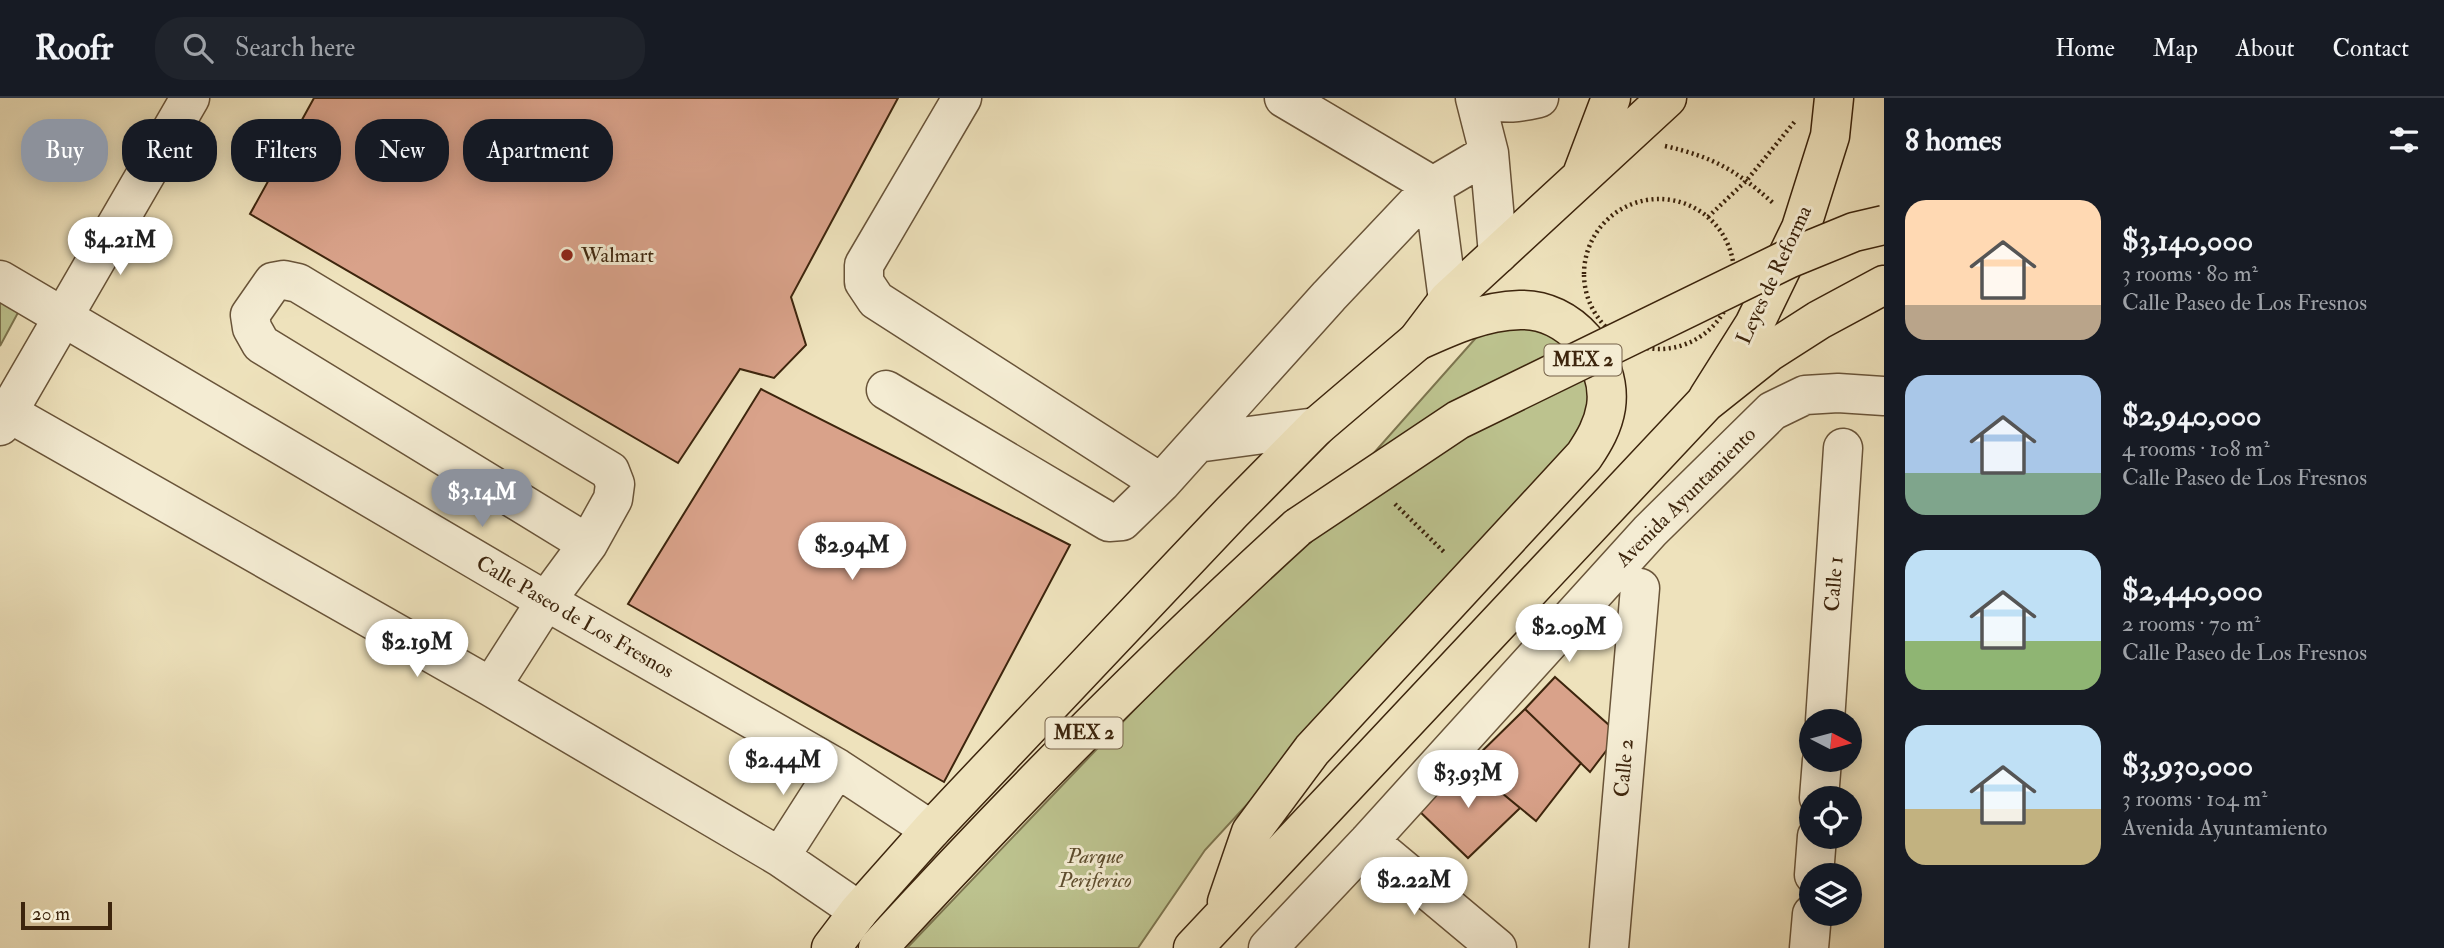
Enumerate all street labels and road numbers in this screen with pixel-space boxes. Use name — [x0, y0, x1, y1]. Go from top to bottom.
street label: Leyes de Reforma — [1730, 201, 1818, 349]
road number: MEX 2 — [1544, 344, 1622, 376]
street label: Avenida Ayuntamiento — [1609, 421, 1762, 574]
street label: Calle Paseo de Los Fresnos — [471, 549, 679, 685]
street label: Calle 1 — [1819, 555, 1849, 613]
road number: MEX 2 — [1046, 718, 1122, 748]
street label: Calle 2 — [1608, 738, 1640, 798]

